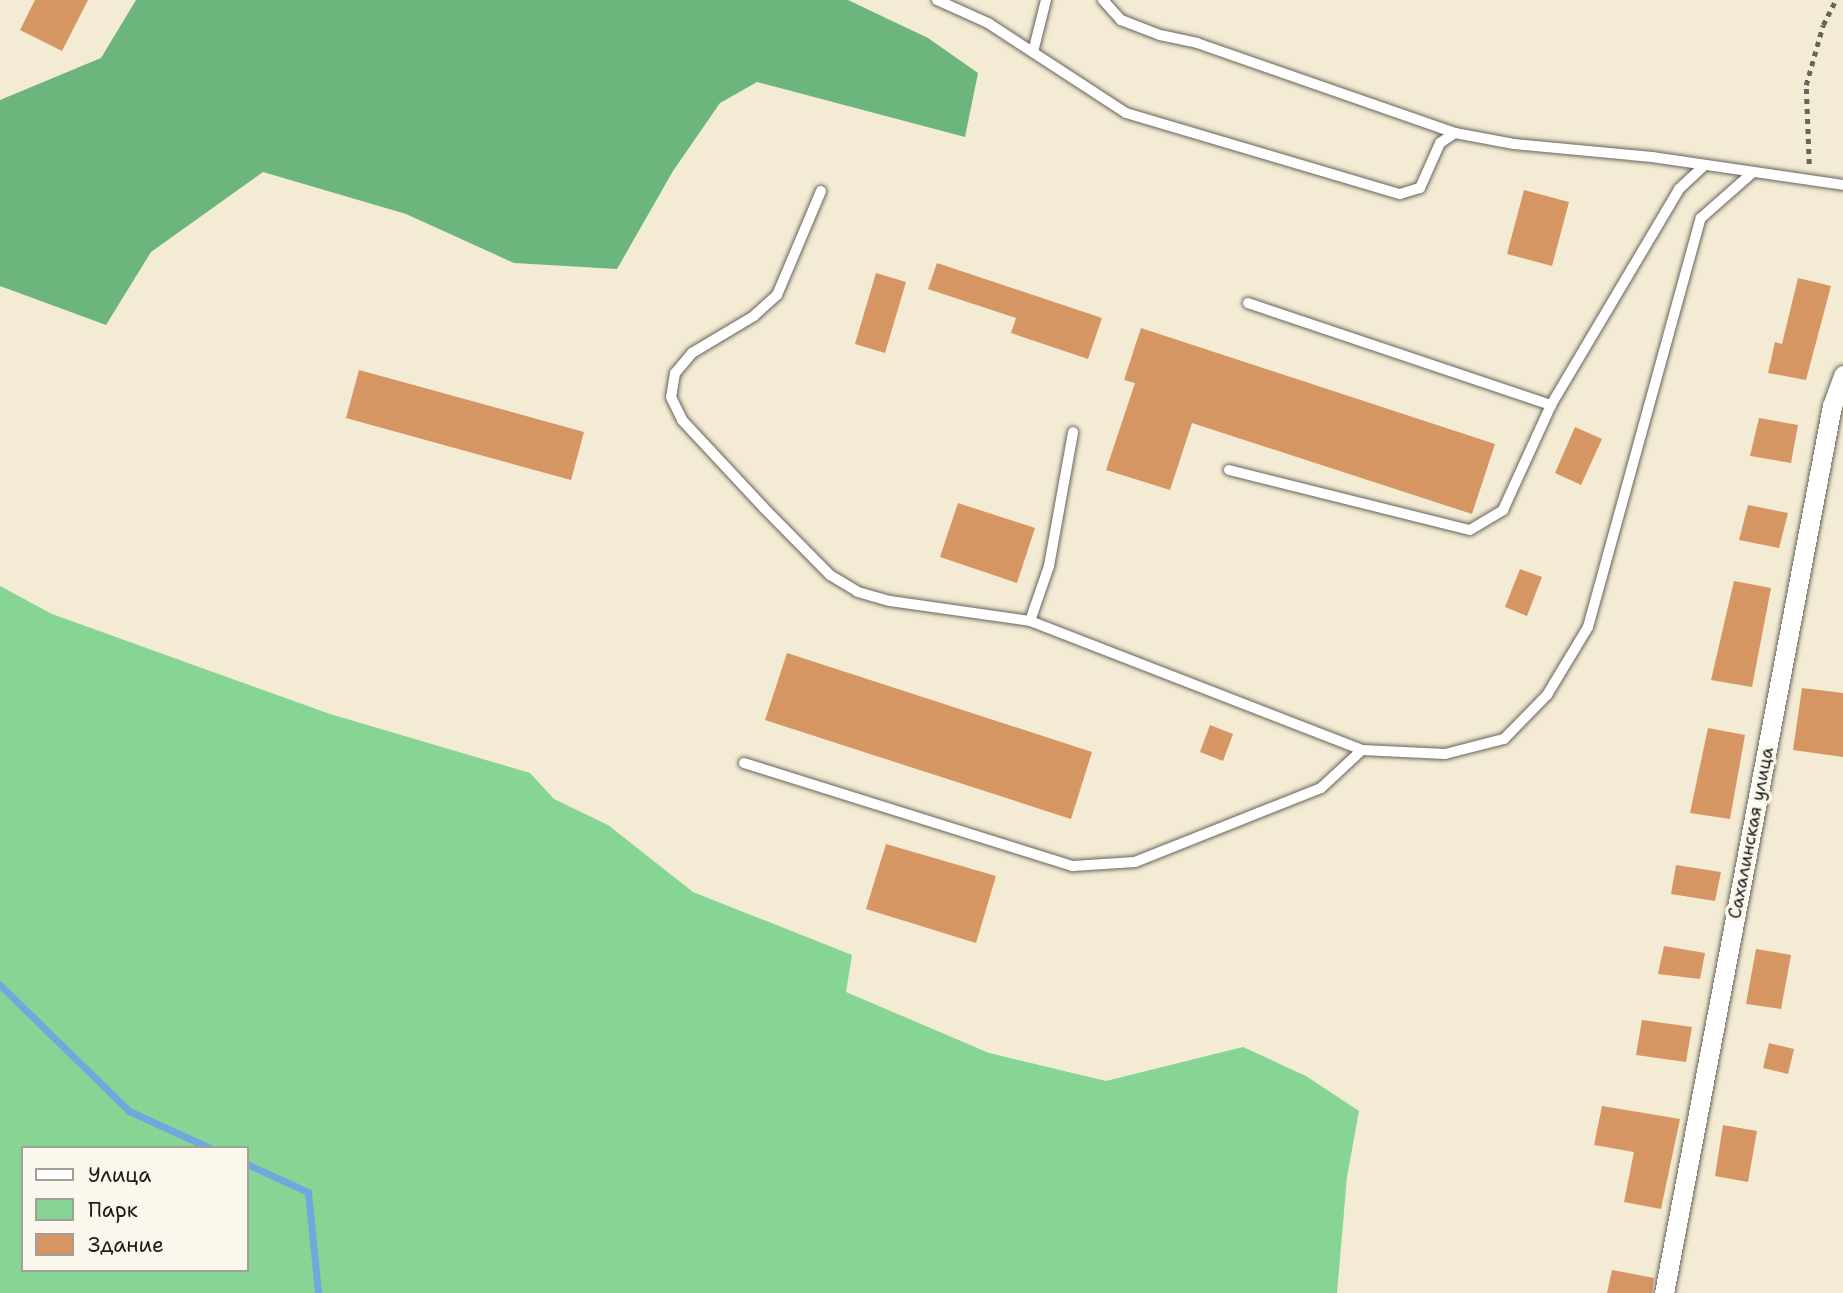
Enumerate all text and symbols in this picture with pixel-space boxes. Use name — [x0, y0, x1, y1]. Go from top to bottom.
street label: Сахалинская улица — [1724, 745, 1778, 921]
legend — [21, 1146, 248, 1272]
text: Улица — [88, 1161, 151, 1189]
text: Парк — [88, 1196, 138, 1224]
text: Здание — [88, 1231, 164, 1259]

